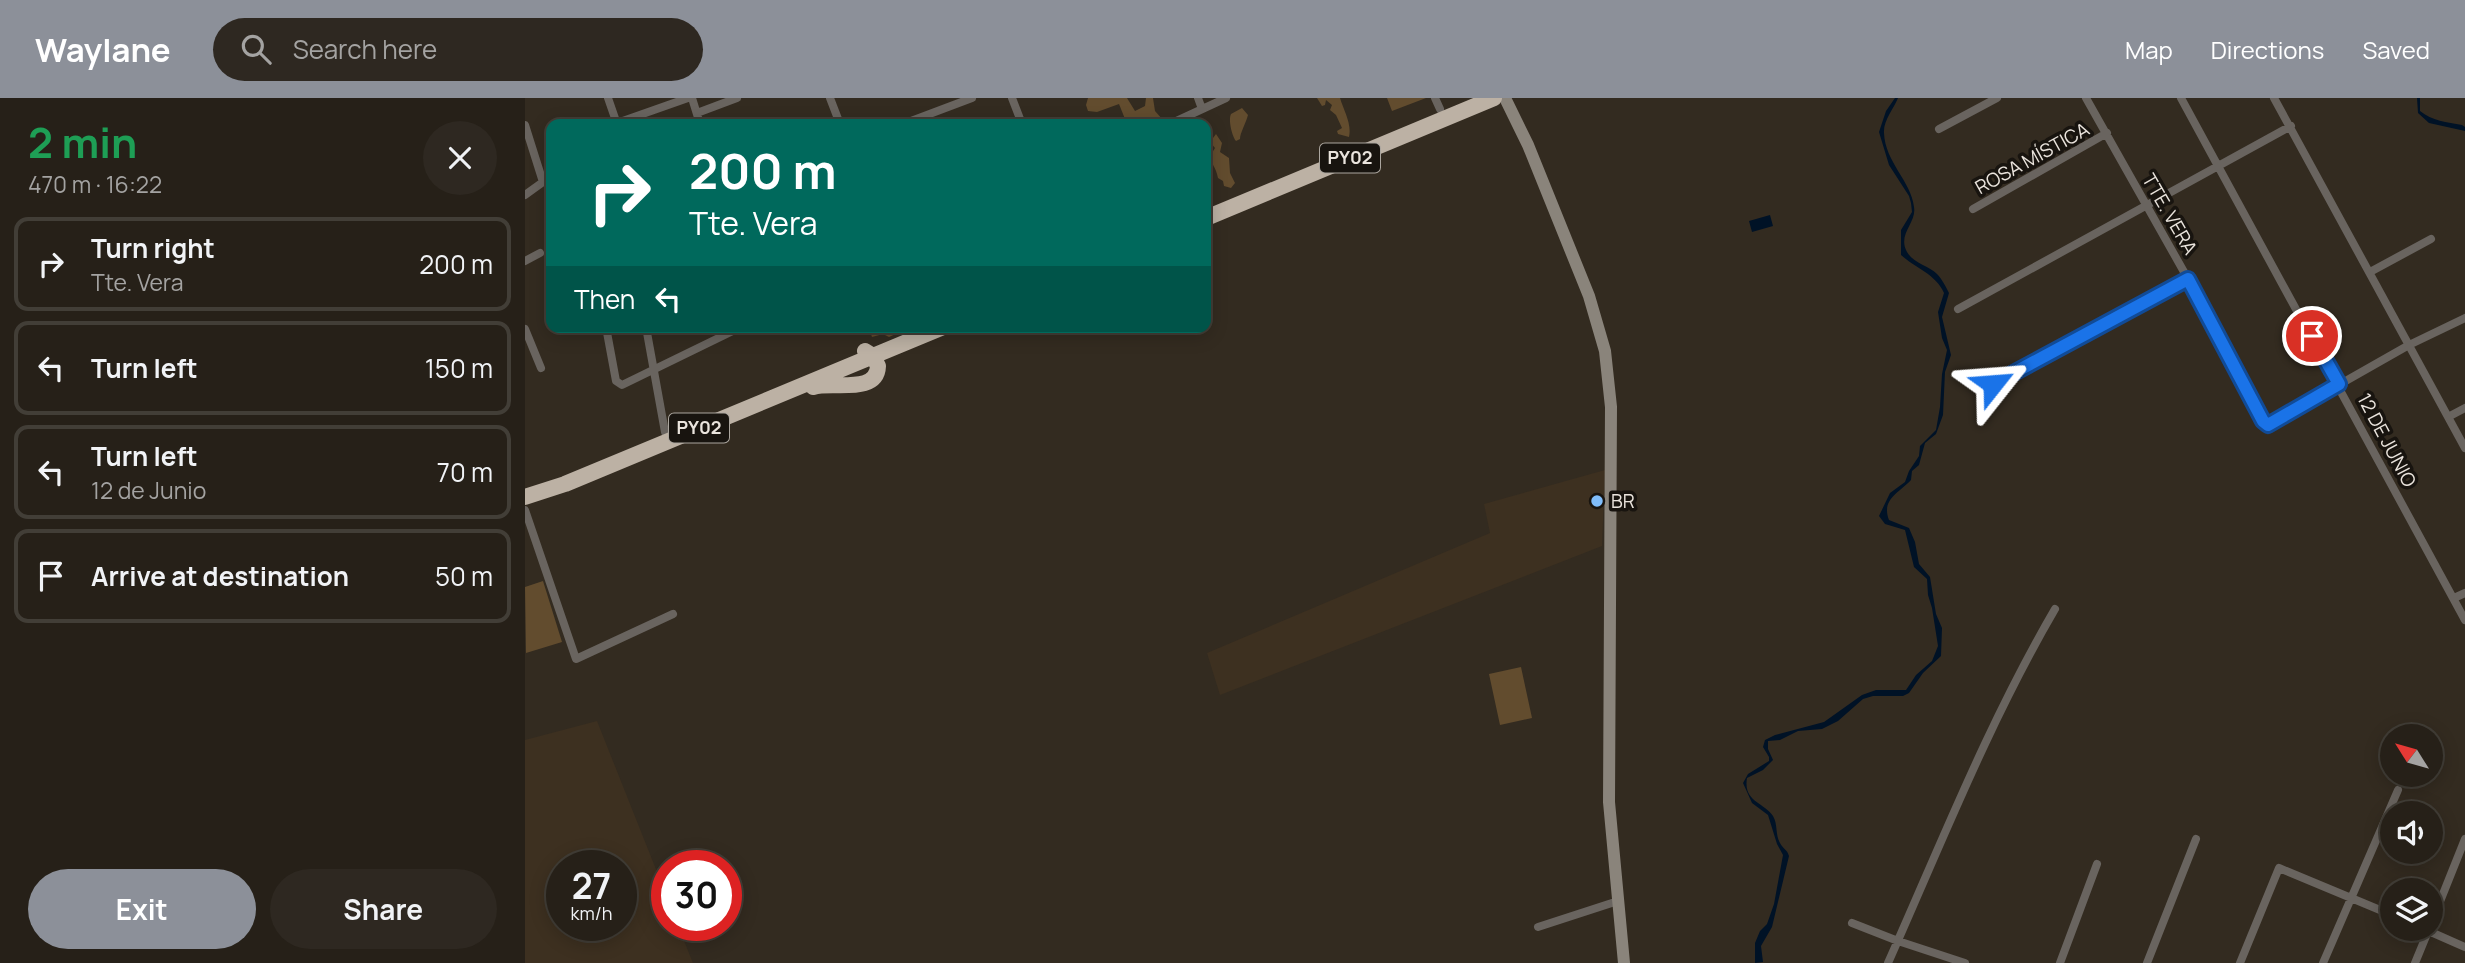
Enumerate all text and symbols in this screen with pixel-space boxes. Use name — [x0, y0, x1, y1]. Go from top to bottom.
search box — [213, 18, 703, 81]
text: Waylane — [35, 27, 171, 72]
icon: search — [237, 30, 275, 68]
text: Search here — [293, 31, 437, 67]
text: Map — [2125, 33, 2173, 66]
text: Directions — [2211, 33, 2324, 66]
text: Saved — [2362, 33, 2430, 66]
text: 2 min — [28, 113, 137, 171]
street label: ROSA MÍSTICA — [1970, 116, 2094, 200]
button: close — [423, 121, 497, 195]
text: 200 m — [689, 137, 837, 204]
road number: PY02 — [1320, 144, 1380, 172]
icon: right — [574, 147, 665, 238]
text: 470 m · 16:22 — [28, 168, 162, 200]
street label: TTE. VERA — [2136, 169, 2204, 259]
text: Tte. Vera — [689, 201, 818, 245]
text: Turn right — [91, 230, 215, 266]
icon: right — [32, 245, 70, 283]
text: 200 m — [419, 246, 493, 282]
text: Tte. Vera — [91, 266, 183, 298]
icon: left — [649, 280, 687, 318]
text: Then — [574, 281, 635, 317]
pin — [2282, 306, 2342, 366]
icon: arrive — [2293, 317, 2331, 355]
position arrow — [1956, 347, 2030, 421]
icon: left — [32, 349, 70, 387]
text: Turn left — [91, 350, 198, 386]
text: 150 m — [425, 350, 493, 386]
street label: 12 DE JUNIO — [2351, 389, 2423, 492]
road number: PY02 — [669, 414, 729, 442]
text: Turn left — [91, 438, 198, 474]
icon: left — [32, 453, 70, 491]
text: 70 m — [437, 454, 493, 490]
text: 12 de Junio — [91, 474, 206, 506]
place label: BR — [1611, 488, 1635, 514]
marker: BR — [1589, 493, 1605, 509]
icon: arrive — [32, 557, 70, 595]
text: Arrive at destination — [91, 558, 349, 594]
text: 50 m — [435, 558, 493, 594]
north arrow — [2380, 724, 2443, 788]
map controls — [2380, 724, 2443, 941]
button: sound — [2380, 801, 2443, 864]
speed limit sign: 30 — [651, 850, 742, 941]
text: 27 — [572, 862, 611, 910]
button: Exit — [28, 869, 256, 949]
button: Share — [270, 869, 497, 949]
button: layers — [2380, 878, 2443, 941]
text: km/h — [571, 901, 612, 925]

